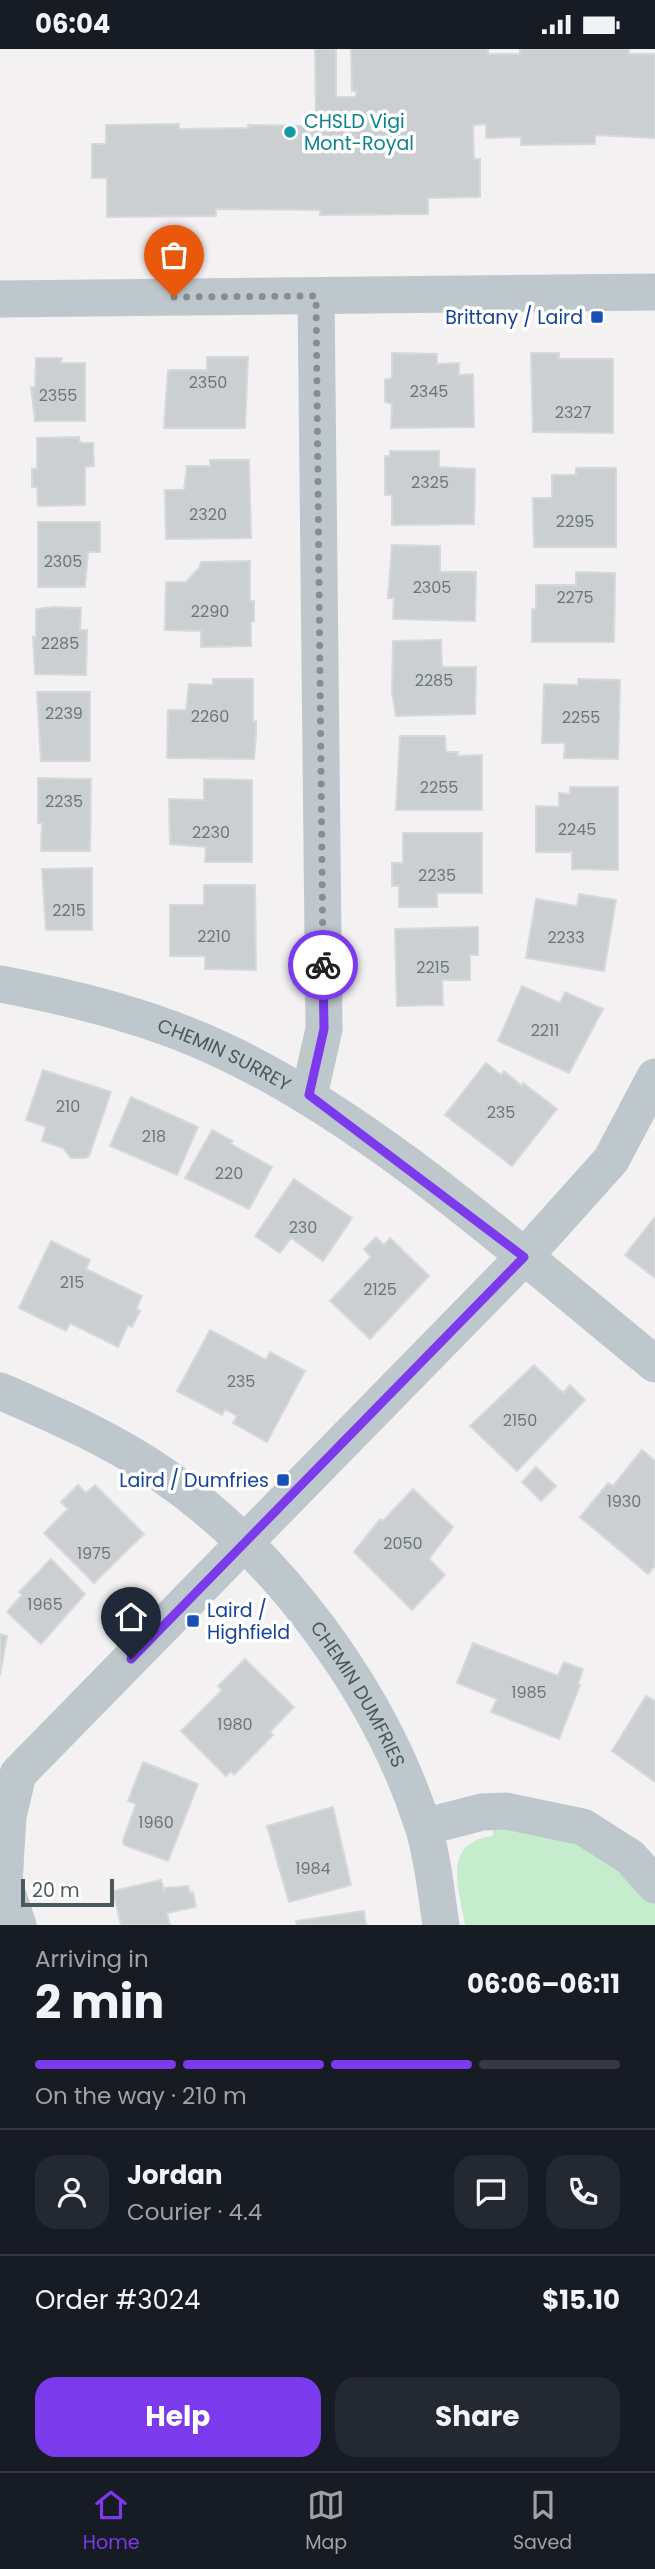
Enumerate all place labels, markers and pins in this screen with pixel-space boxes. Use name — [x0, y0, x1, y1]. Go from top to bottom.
place label: CHSLD Vigi Mont-Royal — [304, 108, 414, 157]
marker: CHSLD Vigi Mont-Royal — [282, 124, 298, 140]
pin — [144, 225, 204, 297]
place label: Brittany / Laird — [445, 304, 583, 331]
marker: Brittany / Laird — [589, 309, 605, 325]
place label: Laird / Dumfries — [119, 1467, 269, 1494]
marker: Laird / Dumfries — [275, 1472, 291, 1488]
pin — [101, 1587, 161, 1659]
place label: Laird / Highfield — [207, 1597, 290, 1646]
marker: Laird / Highfield — [185, 1613, 201, 1629]

